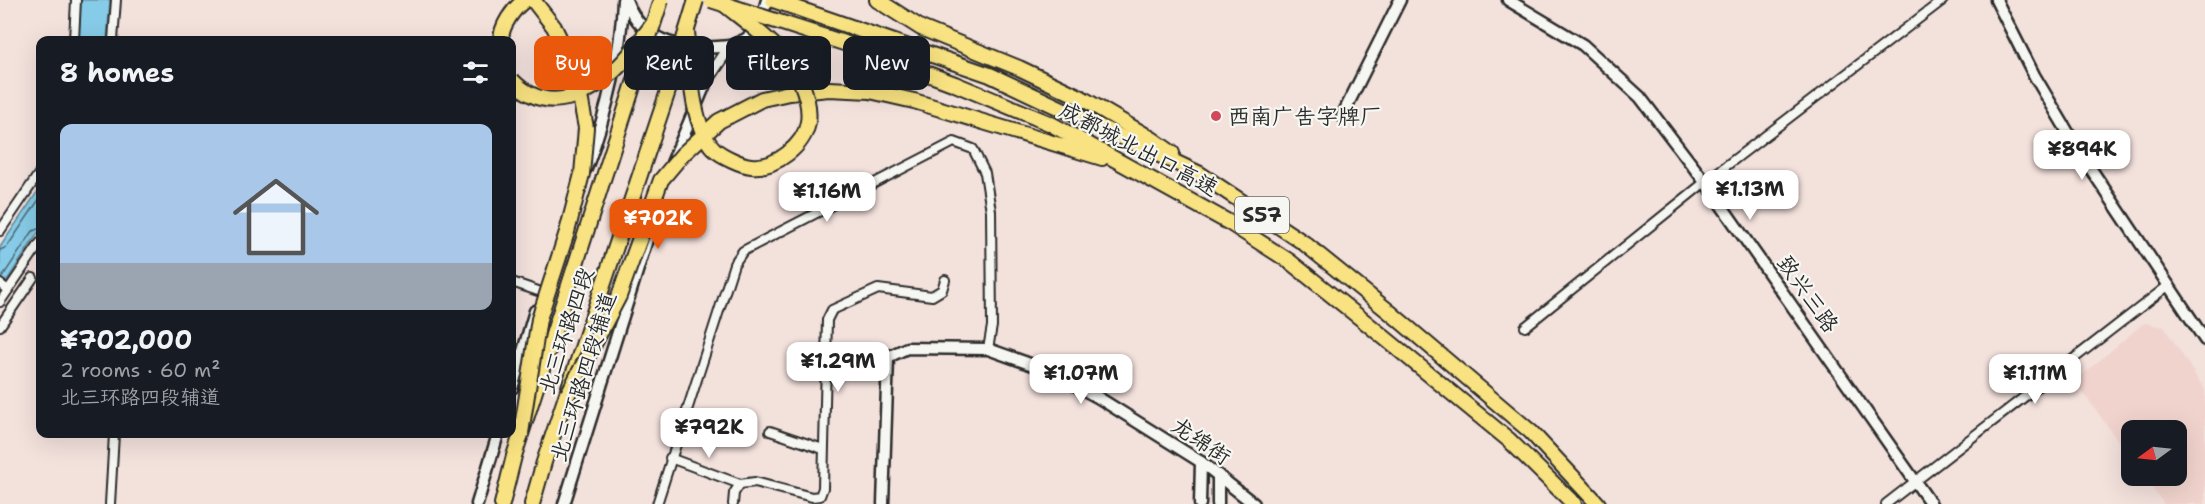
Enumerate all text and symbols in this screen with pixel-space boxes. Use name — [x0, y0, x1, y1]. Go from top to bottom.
chip: Buy — [534, 36, 612, 90]
chip: Rent — [624, 36, 714, 90]
chip: Filters — [726, 36, 831, 90]
chip: New — [843, 36, 930, 90]
text: 8 homes — [60, 55, 174, 90]
icon: filters — [459, 56, 492, 89]
street label: 成都城北出口高速 — [1054, 95, 1224, 203]
place label: 西南广告字牌厂 — [1228, 102, 1382, 131]
marker: 西南广告字牌厂 — [1209, 109, 1223, 123]
pin: ¥894K — [2040, 130, 2124, 181]
text: ¥894K — [2047, 136, 2117, 162]
icon: home — [222, 163, 330, 271]
pin: ¥1.13M — [1701, 170, 1799, 221]
pin: ¥1.16M — [778, 172, 876, 223]
text: ¥1.13M — [1716, 176, 1784, 202]
text: ¥1.16M — [793, 178, 861, 204]
road number: S57 — [1235, 197, 1289, 233]
pin: ¥702K — [616, 199, 700, 250]
text: ¥702K — [624, 205, 692, 231]
street label: 致兴三路 — [1771, 250, 1845, 338]
street label: 北三环路四段 — [532, 264, 600, 398]
street label: 北三环路四段辅道 — [543, 289, 623, 465]
text: ¥702,000 — [60, 322, 192, 357]
pin: ¥1.29M — [789, 342, 887, 393]
text: ¥1.29M — [801, 348, 876, 374]
pin: ¥1.07M — [1032, 354, 1130, 405]
pin: ¥1.11M — [1986, 354, 2084, 405]
text: 2 rooms · 60 m² — [60, 357, 220, 383]
text: ¥1.07M — [1044, 360, 1119, 386]
text: ¥1.11M — [2003, 360, 2067, 386]
text: 北三环路四段辅道 — [60, 384, 220, 410]
pin: ¥792K — [667, 408, 751, 459]
street label: 龙绵街 — [1166, 411, 1236, 471]
text: ¥792K — [674, 414, 744, 440]
north arrow — [2121, 420, 2187, 486]
map controls — [2121, 420, 2187, 486]

